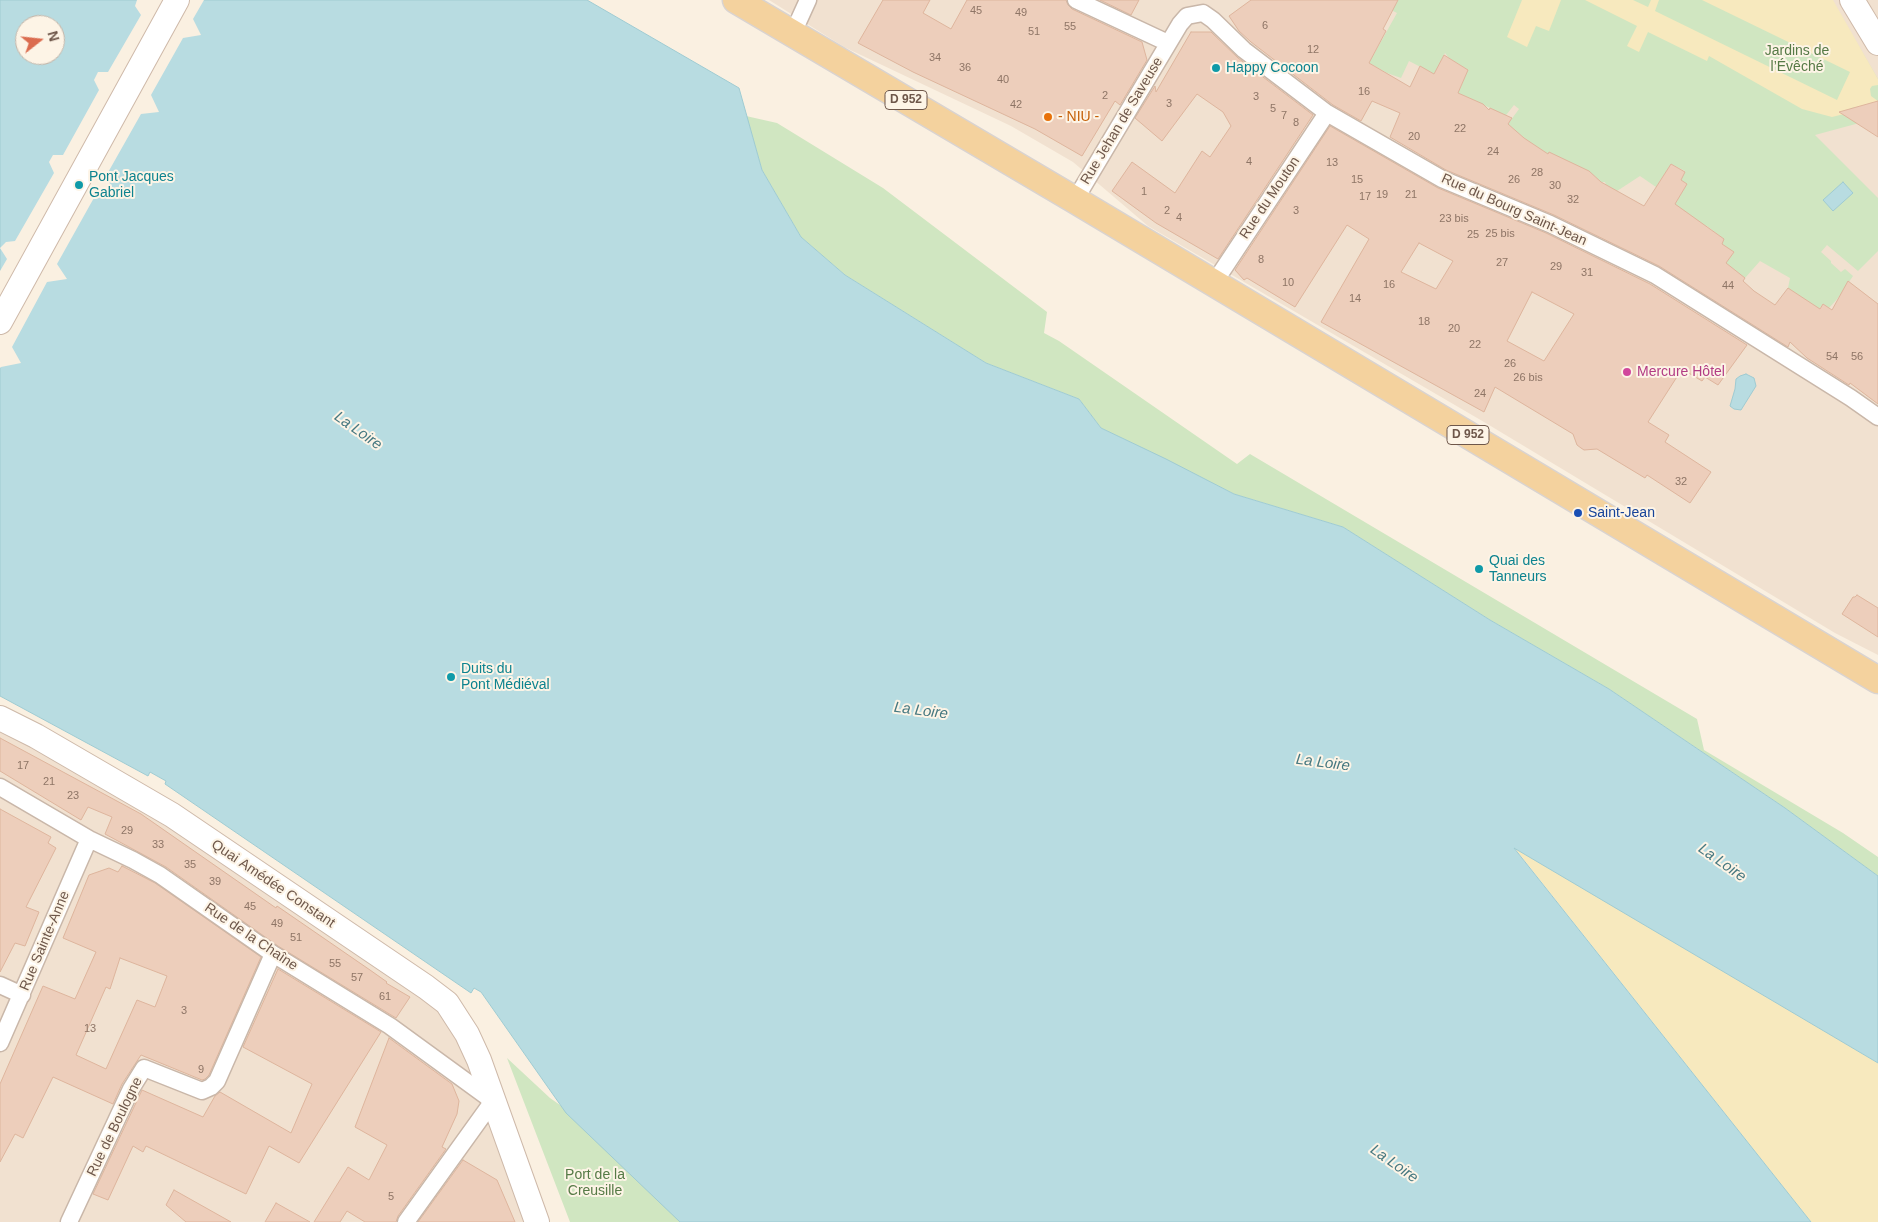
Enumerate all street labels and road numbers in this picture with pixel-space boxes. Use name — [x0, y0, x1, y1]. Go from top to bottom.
street label: Rue Jehan de Saveuse — [1077, 54, 1167, 188]
road number: D 952 — [885, 90, 927, 110]
street label: Rue du Mouton — [1236, 154, 1304, 242]
street label: Rue du Bourg Saint-Jean — [1439, 170, 1589, 250]
road number: D 952 — [1447, 426, 1489, 444]
street label: Quai Amédée Constant — [208, 836, 338, 932]
street label: Rue Sainte-Anne — [16, 889, 74, 993]
street label: Rue de la Chaîne — [201, 900, 301, 974]
street label: Rue de Boulogne — [84, 1075, 146, 1179]

